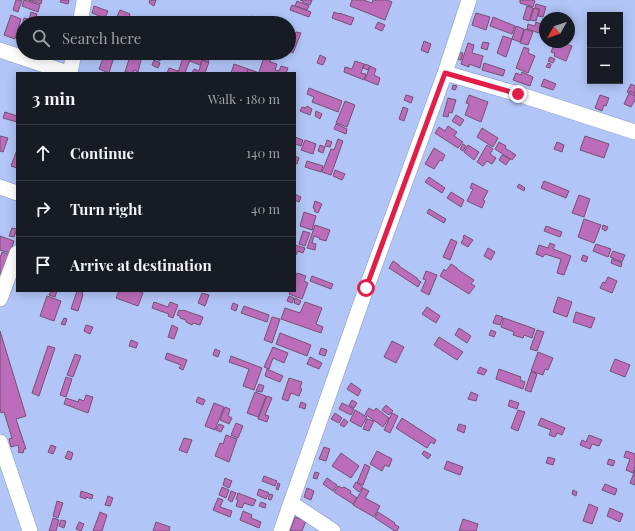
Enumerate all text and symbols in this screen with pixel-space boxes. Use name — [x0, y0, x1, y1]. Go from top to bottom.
north arrow — [539, 12, 575, 48]
map controls — [587, 12, 623, 84]
button: + — [587, 12, 623, 48]
search box — [16, 16, 296, 60]
icon: search — [30, 27, 52, 49]
text: Search here — [62, 28, 141, 48]
button: − — [587, 48, 623, 84]
route end — [509, 85, 527, 103]
text: 3 min — [32, 87, 75, 109]
text: Walk · 180 m — [208, 90, 280, 107]
icon: ahead — [32, 142, 54, 164]
text: Continue — [70, 143, 134, 163]
text: 140 m — [246, 144, 280, 161]
icon: right — [32, 198, 54, 220]
text: Turn right — [70, 199, 143, 219]
text: 40 m — [251, 200, 280, 217]
icon: arrive — [32, 254, 54, 276]
text: Arrive at destination — [70, 255, 212, 275]
route start — [357, 279, 375, 297]

